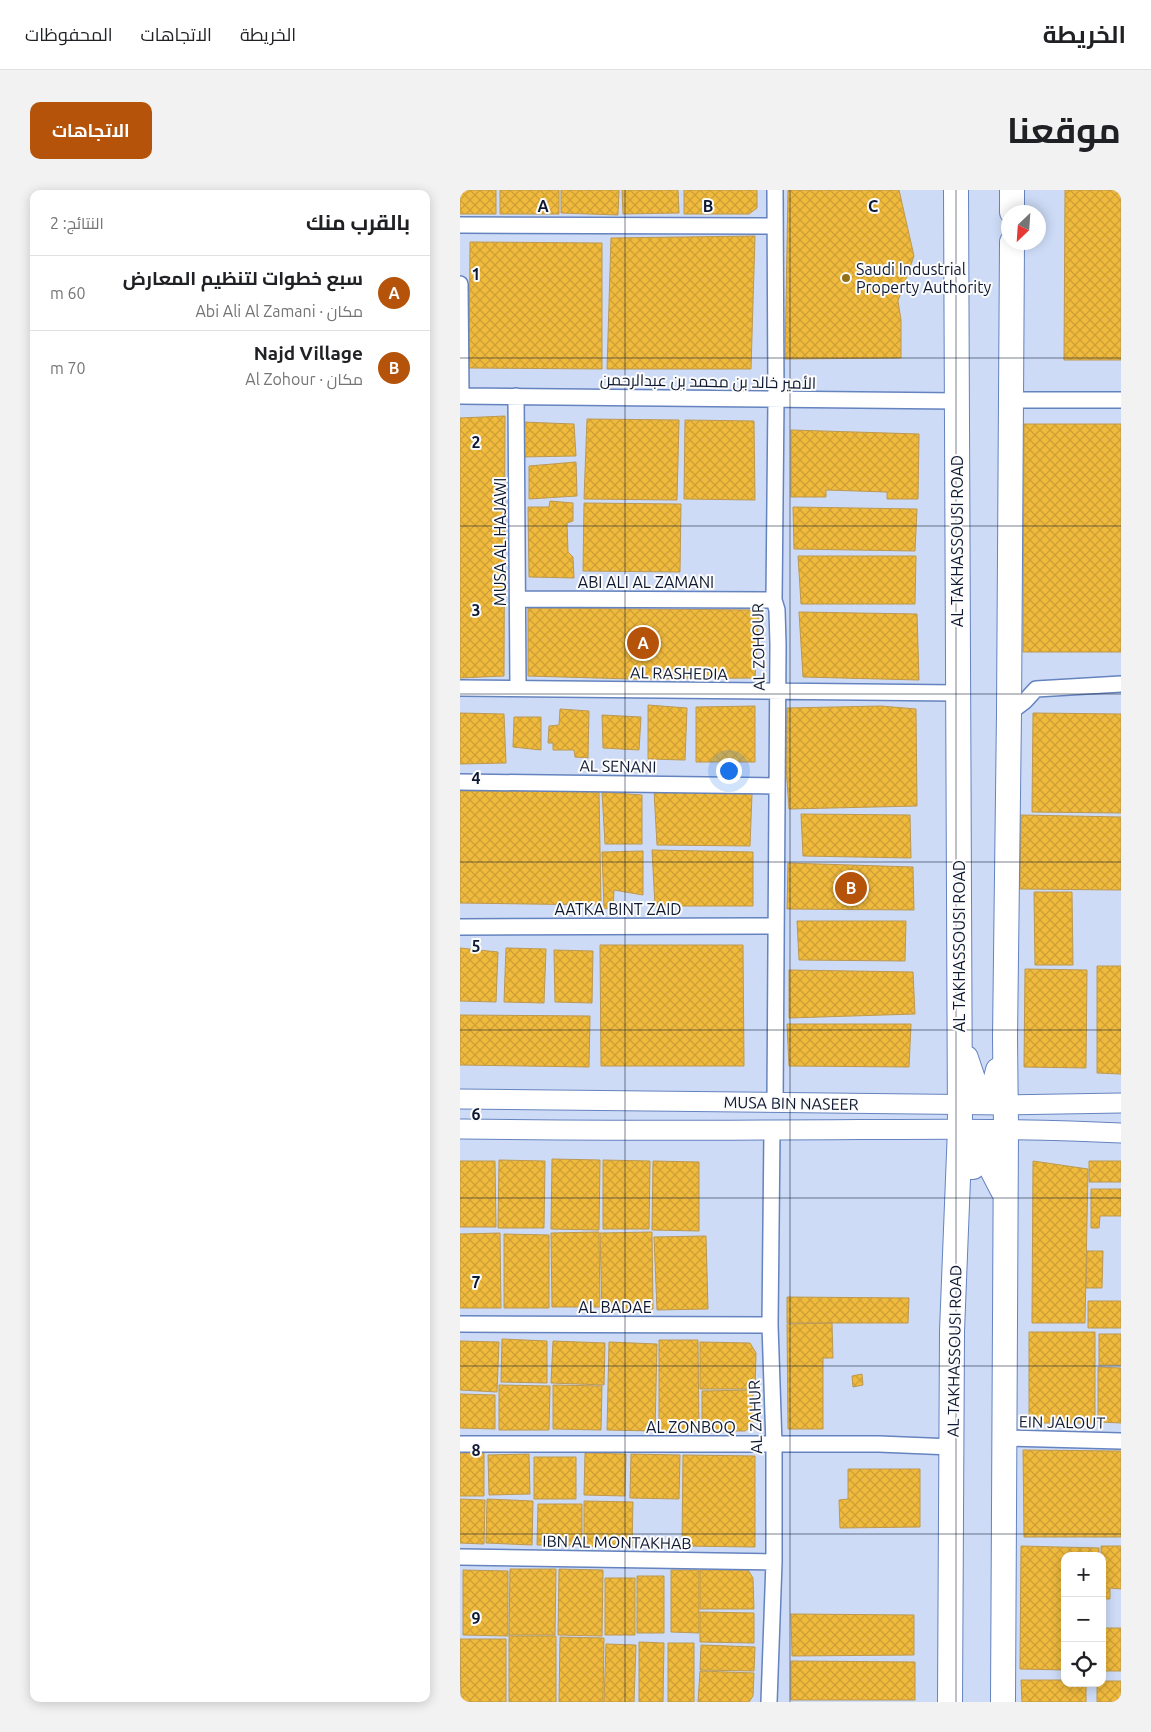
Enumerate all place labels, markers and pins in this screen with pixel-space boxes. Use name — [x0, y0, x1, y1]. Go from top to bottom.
place label: Saudi Industrial Property Authority — [856, 260, 991, 296]
marker: Saudi Industrial Property Authority — [840, 272, 852, 284]
pin: A — [627, 624, 659, 662]
pin: B — [835, 869, 867, 907]

